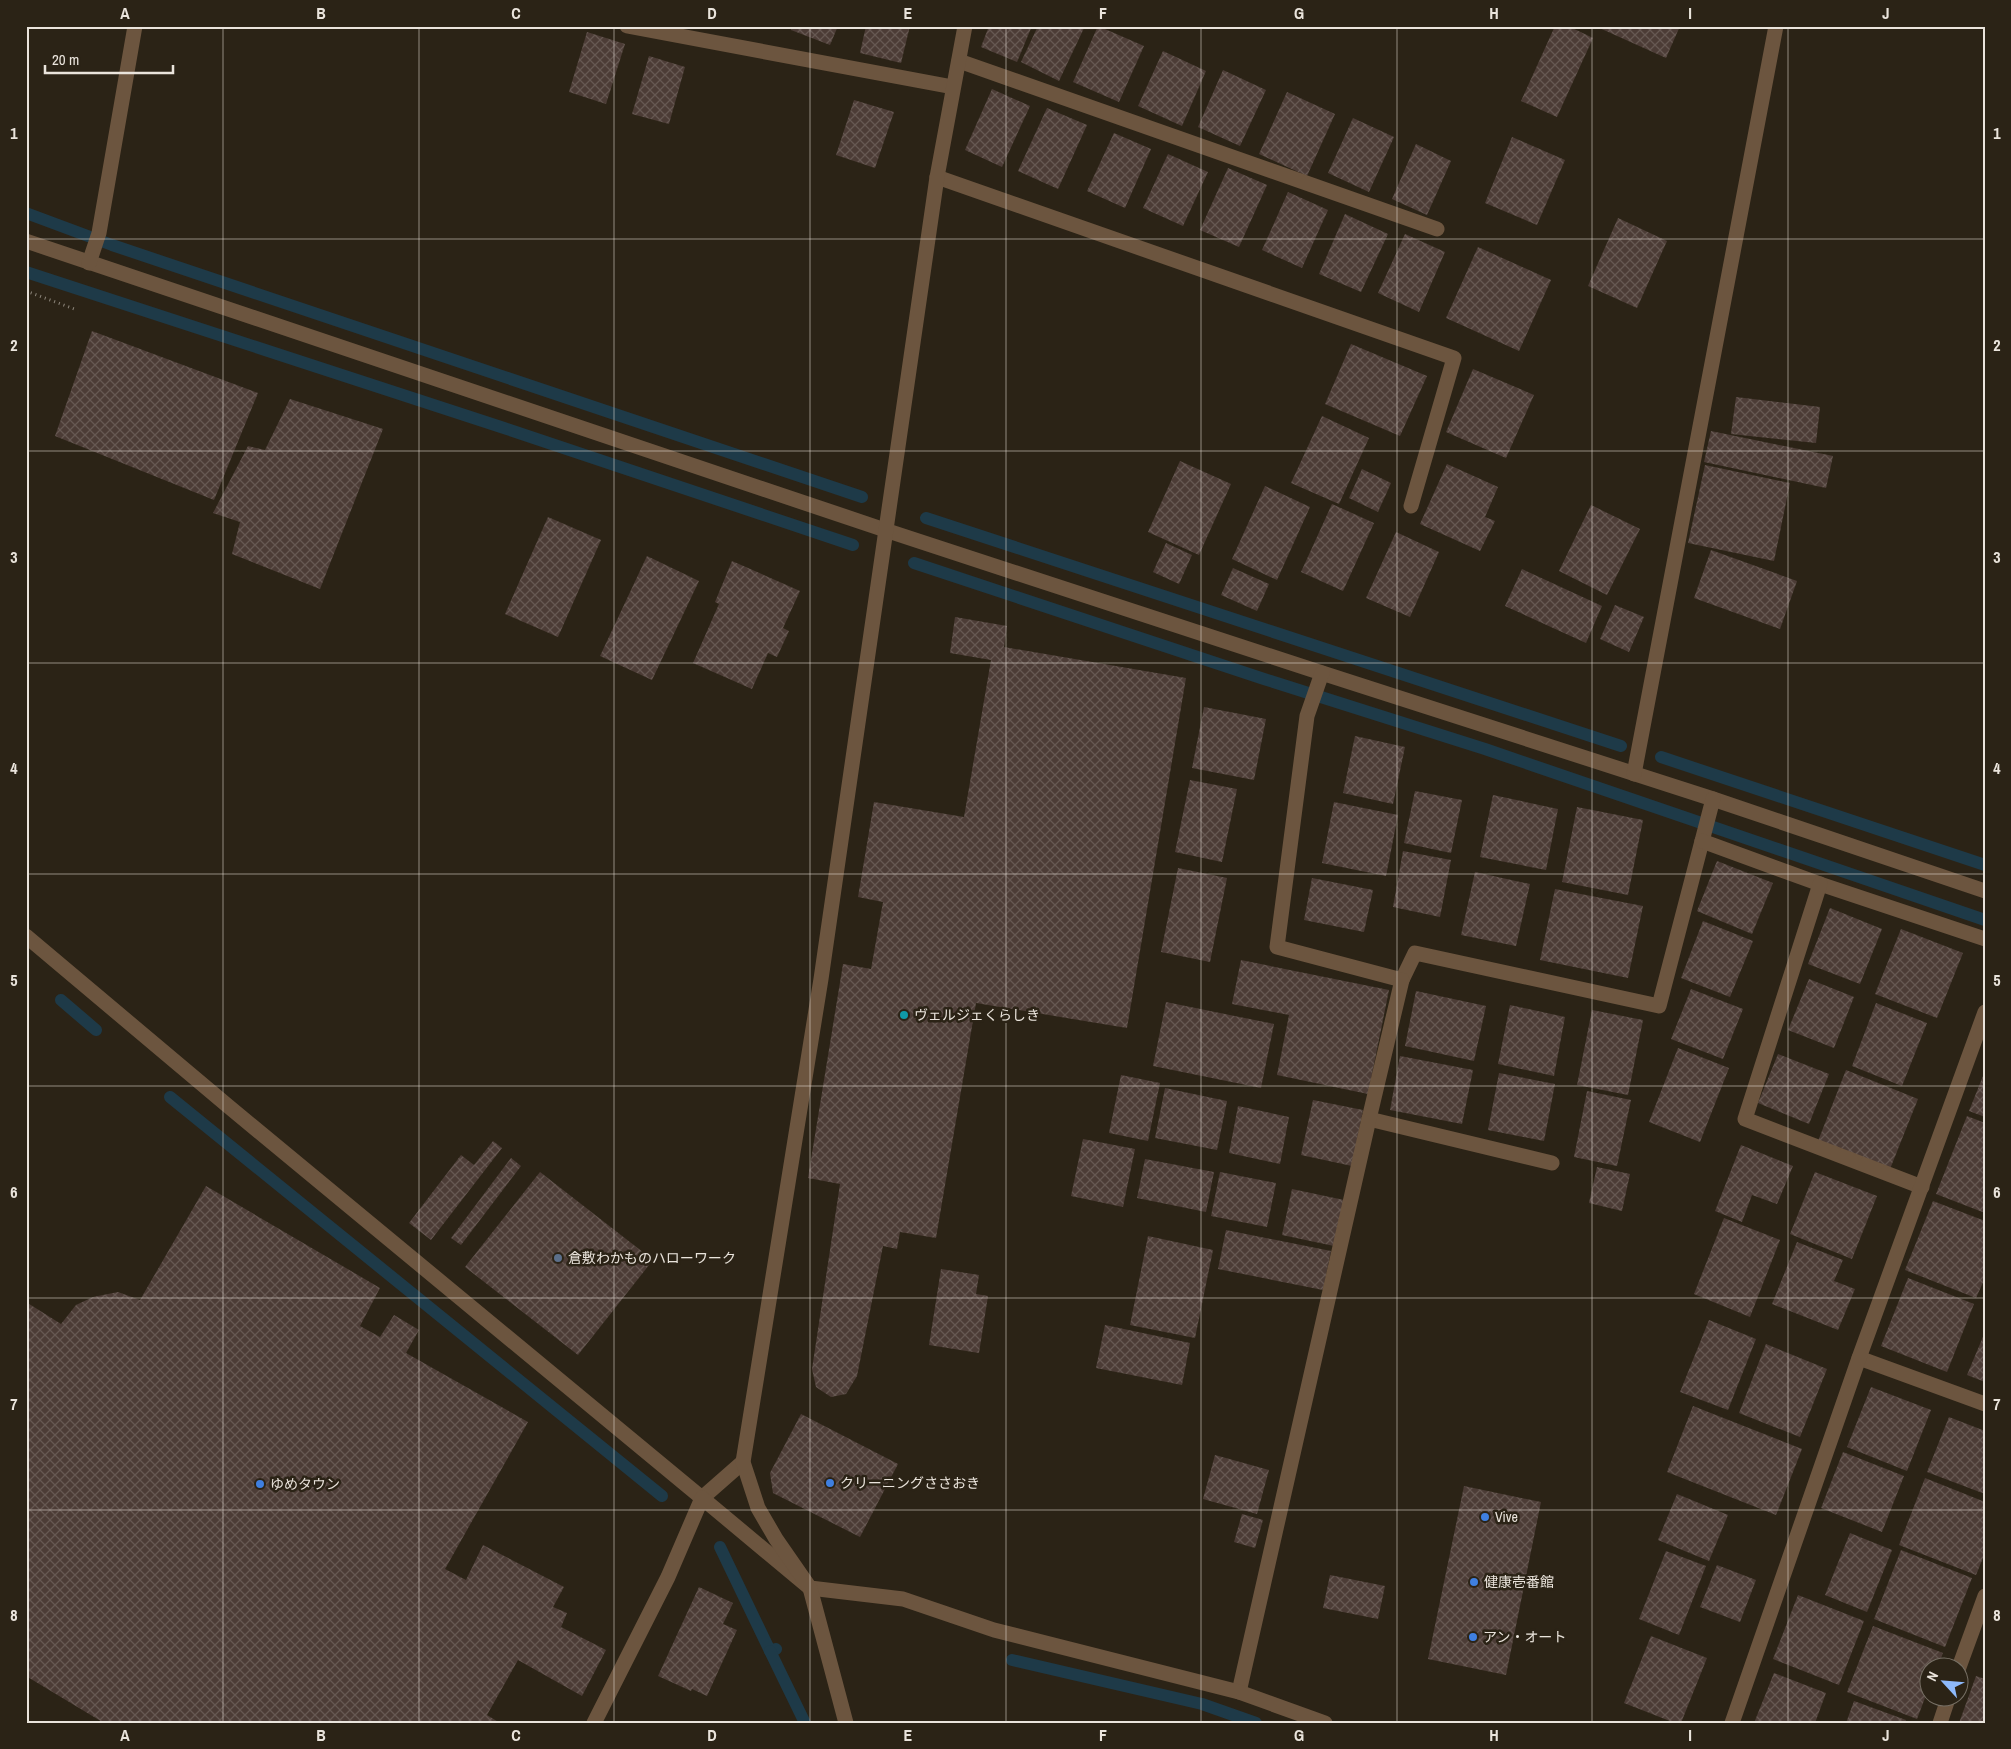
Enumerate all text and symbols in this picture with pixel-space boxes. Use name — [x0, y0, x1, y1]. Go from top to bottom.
text: A — [120, 2, 130, 24]
text: B — [316, 2, 326, 24]
text: C — [511, 2, 521, 24]
text: D — [707, 2, 717, 24]
text: E — [904, 2, 913, 24]
text: F — [1099, 2, 1107, 24]
text: G — [1294, 2, 1304, 24]
text: H — [1489, 2, 1499, 24]
text: I — [1688, 2, 1692, 24]
text: J — [1882, 2, 1890, 24]
scale bar — [45, 42, 172, 74]
text: 20 m — [52, 49, 79, 70]
text: 1 — [10, 122, 18, 144]
text: 1 — [1993, 122, 2001, 144]
text: 2 — [10, 334, 18, 356]
text: 2 — [1993, 334, 2001, 356]
text: 3 — [10, 546, 18, 568]
text: 3 — [1993, 546, 2001, 568]
text: 4 — [10, 757, 18, 779]
text: 4 — [1993, 757, 2001, 779]
text: 5 — [10, 969, 18, 991]
text: 5 — [1993, 969, 2001, 991]
place label: ヴェルジェくらしき — [914, 1006, 1040, 1024]
marker: ヴェルジェくらしき — [898, 1009, 910, 1021]
text: 6 — [10, 1181, 18, 1203]
text: 6 — [1993, 1181, 2001, 1203]
place label: 倉敷わかものハローワーク — [568, 1249, 736, 1267]
marker: 倉敷わかものハローワーク — [552, 1252, 564, 1264]
text: 7 — [10, 1393, 18, 1415]
text: 7 — [1993, 1393, 2001, 1415]
place label: クリーニングささおき — [840, 1474, 980, 1492]
place label: ゆめタウン — [270, 1475, 340, 1493]
marker: クリーニングささおき — [824, 1477, 836, 1489]
marker: ゆめタウン — [254, 1478, 266, 1490]
place label: Vive — [1495, 1508, 1518, 1526]
marker: Vive — [1479, 1511, 1491, 1523]
place label: 健康壱番館 — [1484, 1573, 1554, 1591]
marker: 健康壱番館 — [1468, 1576, 1480, 1588]
text: 8 — [10, 1604, 18, 1626]
text: 8 — [1993, 1604, 2001, 1626]
place label: アン・オート — [1483, 1628, 1566, 1646]
marker: アン・オート — [1467, 1631, 1479, 1643]
north arrow — [1918, 1656, 1968, 1706]
text: N — [1922, 1669, 1942, 1684]
text: A — [120, 1724, 130, 1746]
text: B — [316, 1724, 326, 1746]
text: C — [511, 1724, 521, 1746]
text: D — [707, 1724, 717, 1746]
text: E — [904, 1724, 913, 1746]
text: F — [1099, 1724, 1107, 1746]
text: G — [1294, 1724, 1304, 1746]
text: H — [1489, 1724, 1499, 1746]
text: I — [1688, 1724, 1692, 1746]
text: J — [1882, 1724, 1890, 1746]

